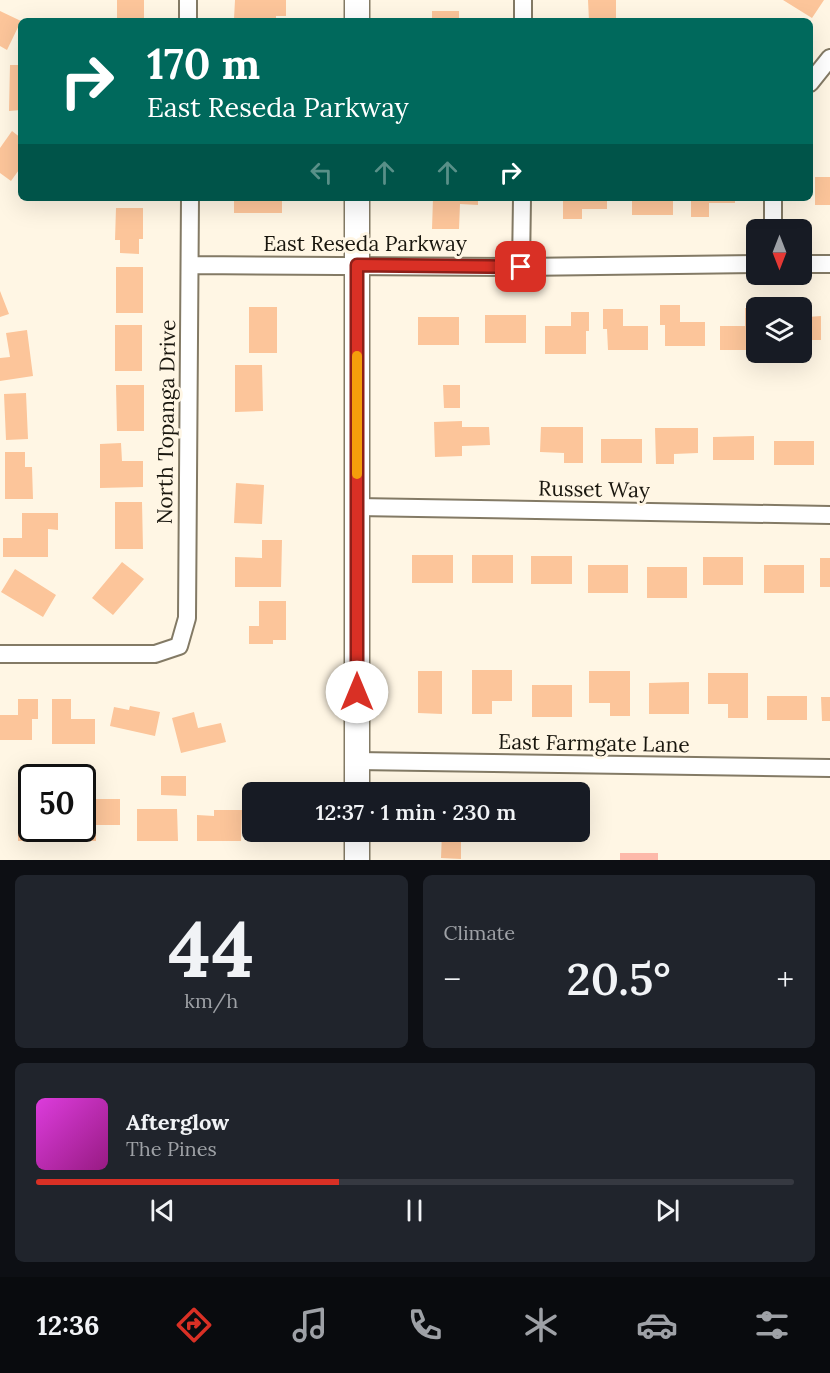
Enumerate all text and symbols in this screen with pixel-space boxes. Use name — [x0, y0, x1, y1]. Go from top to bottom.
text: 170 m — [147, 37, 260, 91]
icon: right — [48, 42, 126, 120]
text: East Reseda Parkway — [147, 90, 409, 124]
icon: left — [305, 156, 338, 189]
icon: ahead — [368, 156, 401, 189]
icon: ahead — [431, 156, 464, 189]
icon: right — [494, 156, 527, 189]
north arrow — [746, 219, 812, 285]
map controls — [746, 219, 812, 363]
street label: East Reseda Parkway — [263, 230, 467, 257]
pin — [495, 241, 546, 292]
icon: arrive — [504, 250, 537, 283]
button: layers — [746, 297, 812, 363]
street label: North Topanga Drive — [151, 319, 181, 525]
street label: Russet Way — [538, 475, 650, 503]
position arrow — [325, 660, 389, 724]
street label: East Farmgate Lane — [498, 728, 690, 758]
speed limit sign: 50 — [18, 764, 96, 842]
text: 12:37 · 1 min · 230 m — [316, 798, 516, 826]
text: 44 — [168, 899, 254, 998]
text: Climate — [444, 920, 515, 945]
text: 20.5° — [567, 950, 671, 1007]
text: − — [444, 958, 461, 1000]
text: + — [777, 958, 794, 1000]
text: km/h — [184, 988, 238, 1013]
text: Afterglow — [126, 1108, 229, 1136]
text: The Pines — [126, 1136, 217, 1161]
icon: previous — [146, 1194, 179, 1227]
icon: pause — [398, 1194, 431, 1227]
icon: next — [651, 1194, 684, 1227]
icon: directions — [173, 1304, 215, 1346]
icon: music — [289, 1304, 331, 1346]
icon: phone — [404, 1304, 446, 1346]
icon: climate — [520, 1304, 562, 1346]
icon: car — [636, 1304, 678, 1346]
icon: filters — [751, 1304, 793, 1346]
text: 12:36 — [37, 1308, 100, 1342]

